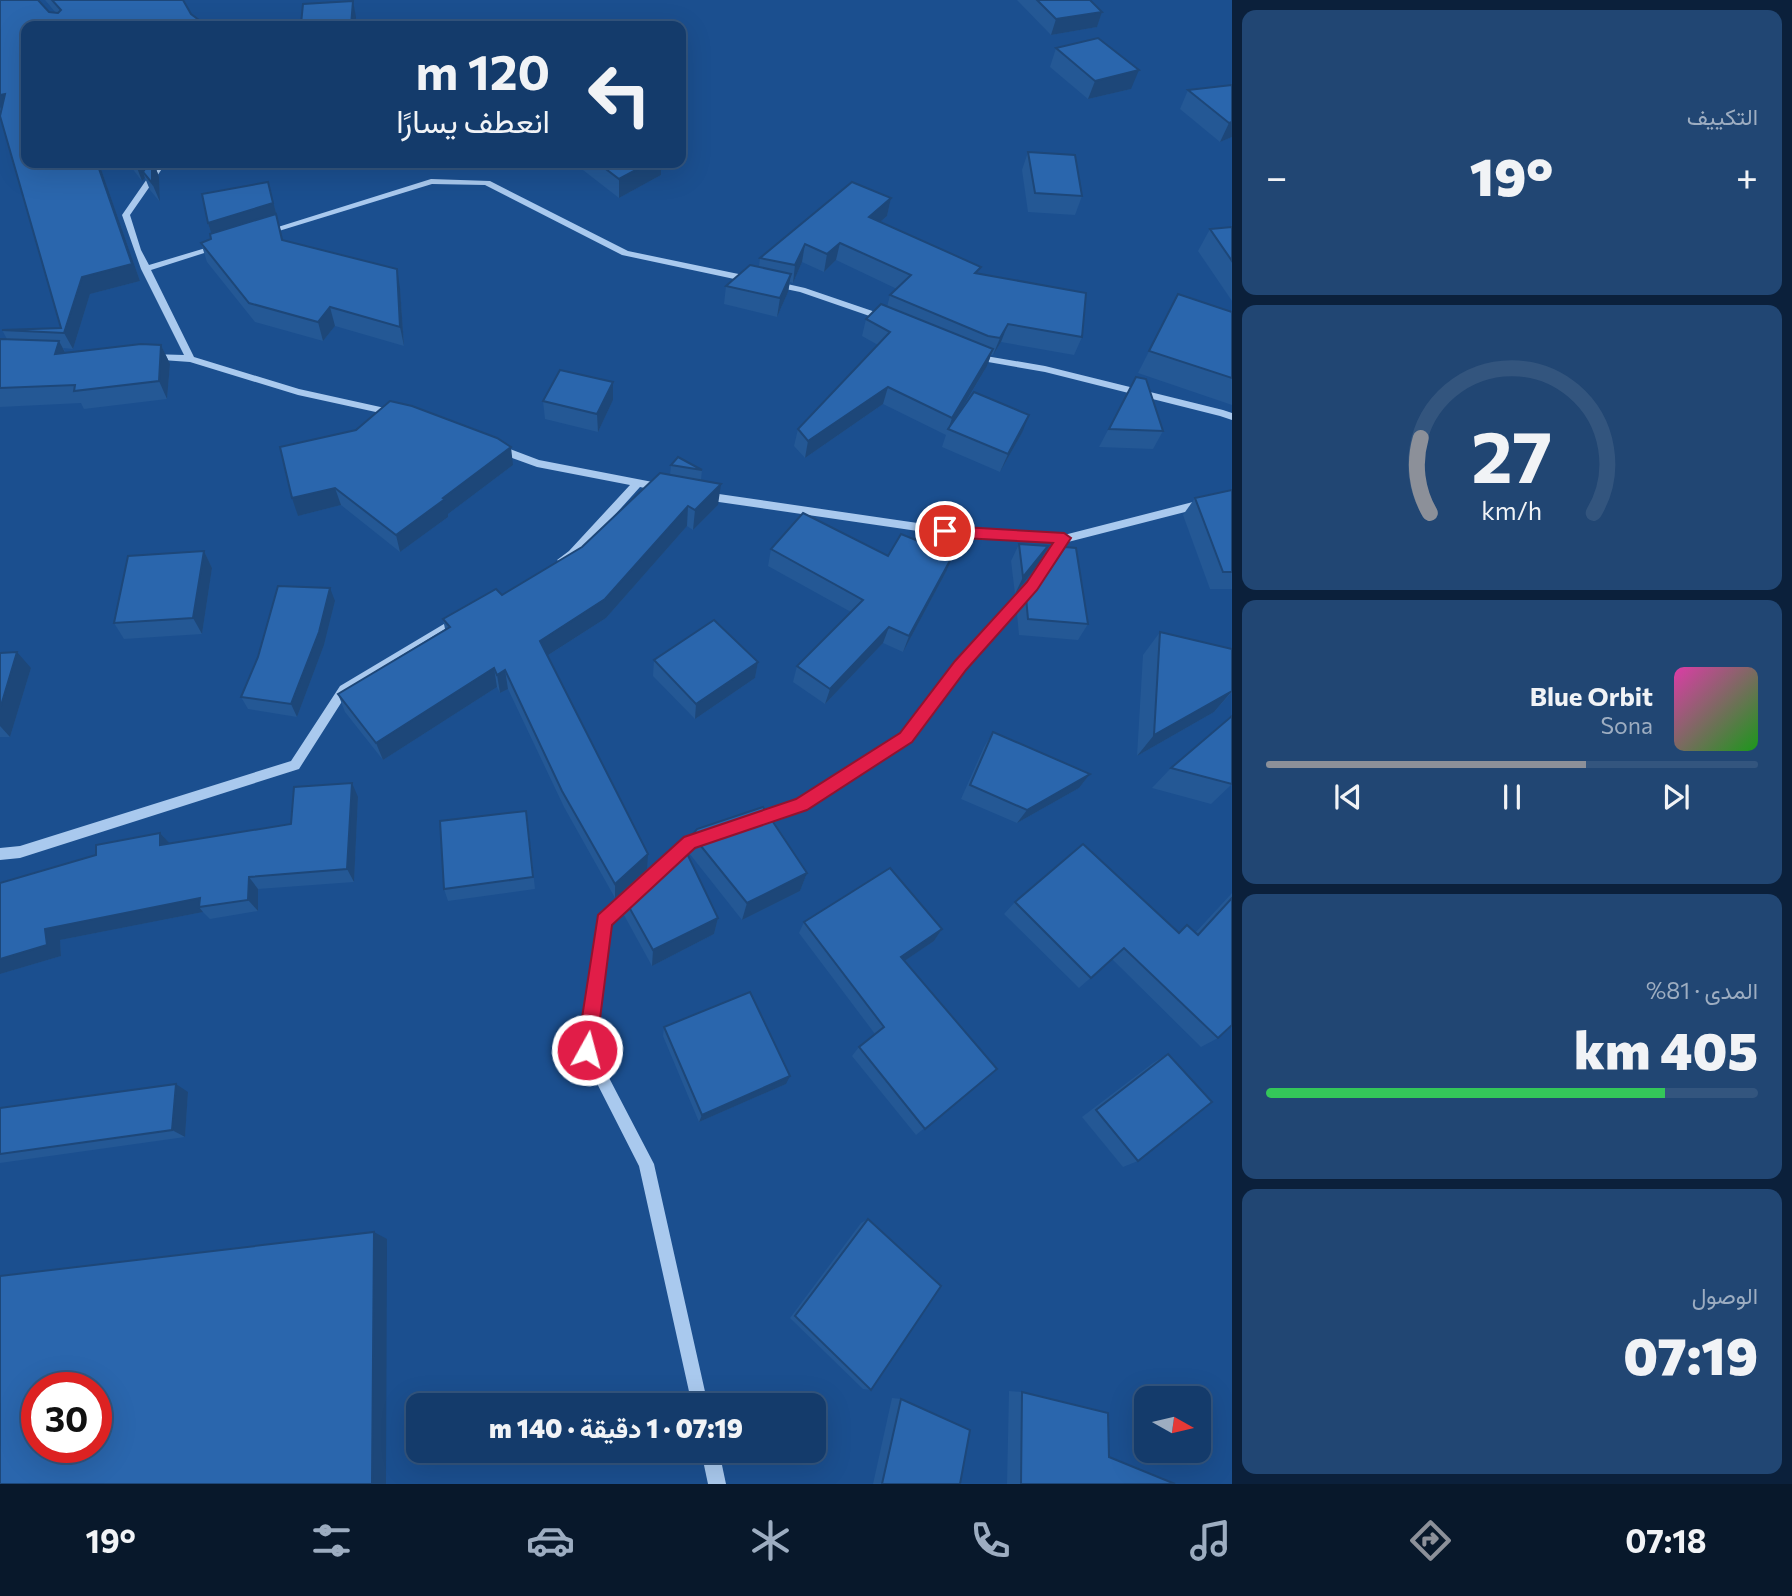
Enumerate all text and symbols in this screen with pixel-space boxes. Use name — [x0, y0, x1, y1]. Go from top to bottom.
text: 120 m — [416, 40, 550, 100]
icon: left — [574, 49, 665, 140]
text: انعطف يسارًا — [396, 100, 550, 140]
text: التكييف — [1687, 102, 1758, 130]
text: 19° — [1470, 143, 1553, 207]
text: − — [1266, 152, 1288, 199]
text: + — [1736, 152, 1758, 199]
text: 27 — [1472, 410, 1552, 499]
text: km/h — [1482, 495, 1542, 525]
pin — [915, 501, 975, 561]
icon: arrive — [926, 512, 964, 550]
text: Blue Orbit — [1530, 680, 1653, 711]
text: Sona — [1601, 711, 1653, 739]
icon: previous — [1329, 778, 1367, 816]
icon: pause — [1493, 778, 1531, 816]
icon: next — [1657, 778, 1695, 816]
text: المدى · 81% — [1646, 976, 1758, 1004]
position arrow — [550, 1013, 624, 1087]
text: 405 km — [1574, 1017, 1758, 1081]
text: الوصول — [1692, 1281, 1758, 1309]
text: 07:19 — [1623, 1322, 1758, 1386]
speed limit sign: 30 — [21, 1372, 112, 1463]
north arrow — [1134, 1386, 1211, 1463]
map controls — [1134, 1386, 1211, 1463]
text: 07:19 · 1 دقيقة · 140 m — [489, 1412, 743, 1443]
icon: filters — [307, 1516, 356, 1565]
icon: car — [526, 1516, 575, 1565]
icon: climate — [746, 1516, 795, 1565]
icon: phone — [966, 1516, 1015, 1565]
icon: music — [1186, 1516, 1235, 1565]
icon: directions — [1406, 1516, 1455, 1565]
text: 19° — [86, 1520, 136, 1560]
text: 07:18 — [1625, 1520, 1707, 1560]

